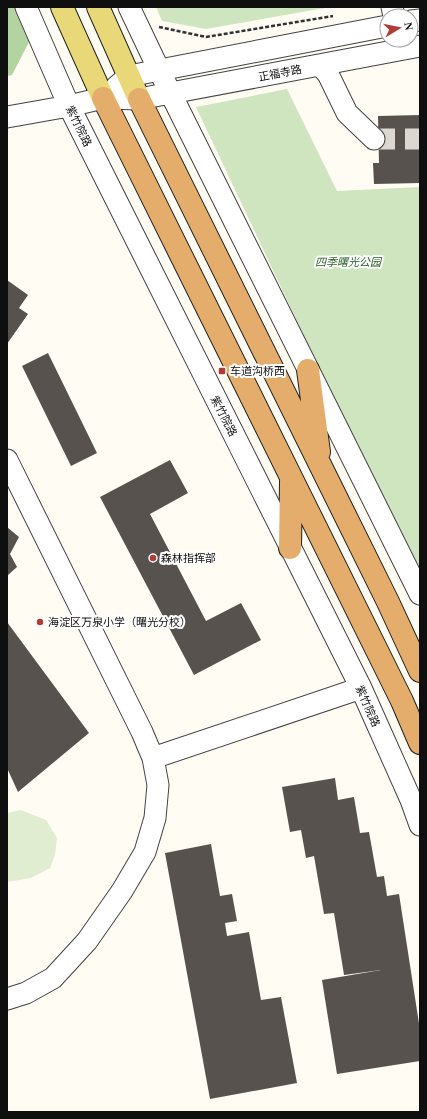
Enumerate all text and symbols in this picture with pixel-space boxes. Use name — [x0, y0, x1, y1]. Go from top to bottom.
north arrow — [379, 8, 419, 48]
text: N — [402, 21, 415, 31]
street label: 正福寺路 — [257, 63, 303, 83]
street label: 紫竹院路 — [64, 104, 94, 148]
park label: 四季曙光公园 — [315, 256, 383, 268]
place label: 车道沟桥西 — [230, 365, 285, 377]
marker: 车道沟桥西 — [217, 366, 227, 376]
street label: 紫竹院路 — [209, 394, 239, 438]
place label: 森林指挥部 — [161, 552, 216, 564]
marker: 森林指挥部 — [148, 553, 158, 563]
place label: 海淀区万泉小学（曙光分校） — [48, 616, 191, 628]
marker: 海淀区万泉小学（曙光分校） — [35, 617, 45, 627]
street label: 紫竹院路 — [354, 683, 382, 729]

